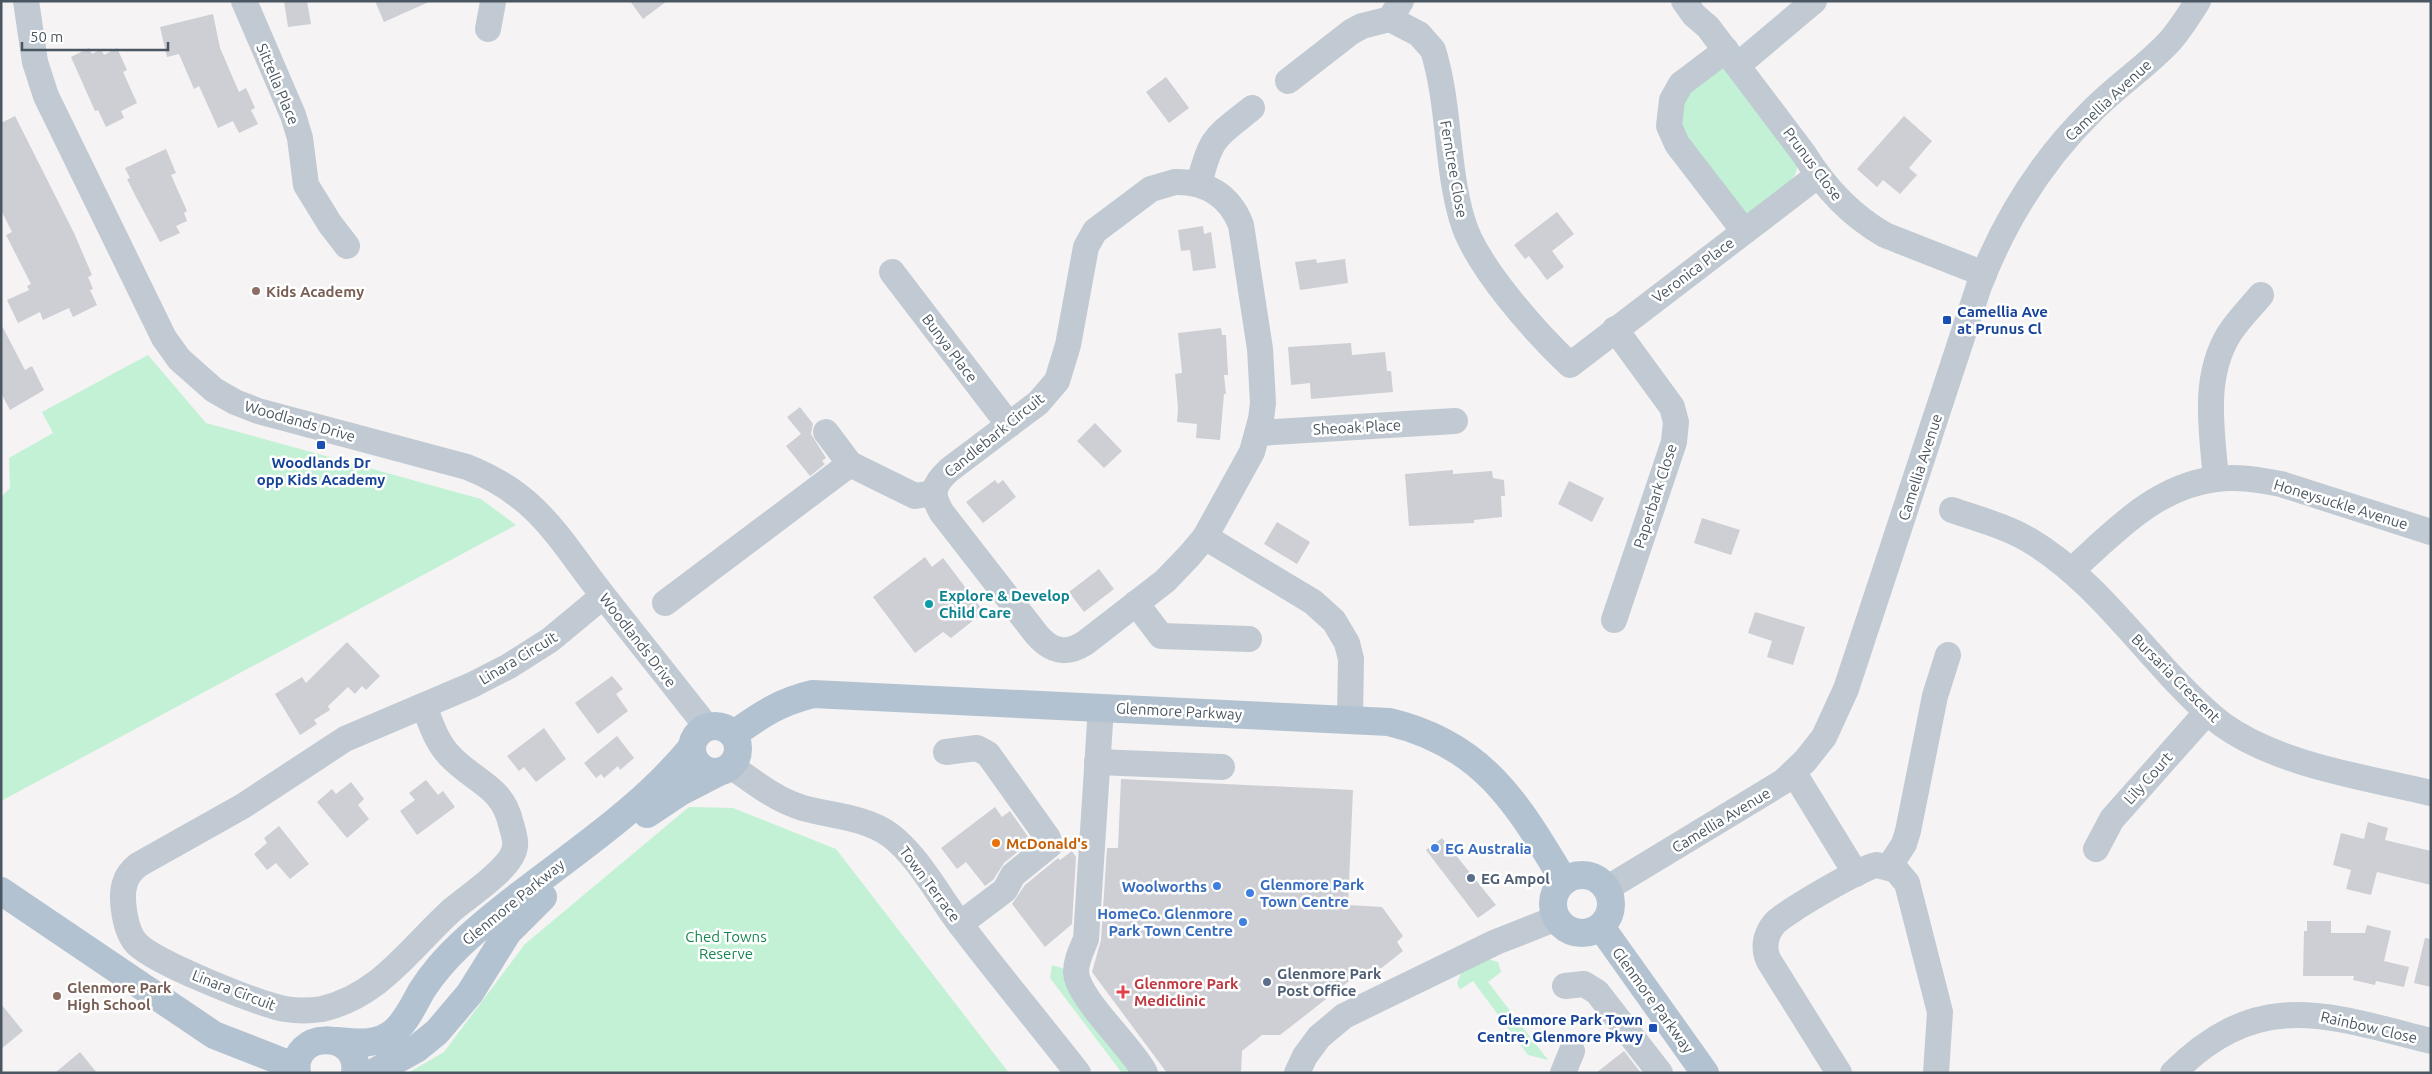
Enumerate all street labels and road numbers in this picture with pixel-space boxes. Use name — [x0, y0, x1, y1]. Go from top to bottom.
street label: Sittella Place — [253, 41, 303, 127]
street label: Camellia Avenue — [2061, 56, 2155, 144]
street label: Ferntree Close — [1437, 119, 1471, 219]
street label: Prunus Close — [1780, 124, 1846, 204]
street label: Veronica Place — [1649, 234, 1737, 306]
street label: Bunya Place — [919, 311, 981, 385]
street label: Candlebark Circuit — [941, 390, 1047, 480]
street label: Woodlands Drive — [243, 397, 357, 445]
street label: Camellia Avenue — [1895, 411, 1945, 523]
street label: Sheoak Place — [1313, 416, 1401, 438]
street label: Paperbark Close — [1630, 441, 1680, 551]
street label: Honeysuckle Avenue — [2272, 476, 2410, 532]
street label: Woodlands Drive — [596, 590, 680, 690]
street label: Linara Circuit — [476, 628, 560, 688]
street label: Bursaria Crescent — [2128, 630, 2224, 726]
street label: Glenmore Parkway — [1116, 699, 1242, 723]
street label: Lily Court — [2120, 748, 2176, 807]
street label: Camellia Avenue — [1669, 784, 1773, 856]
street label: Town Terrace — [896, 843, 964, 925]
street label: Glenmore Parkway — [459, 856, 567, 948]
street label: Glenmore Parkway — [1609, 944, 1697, 1056]
street label: Linara Circuit — [190, 966, 278, 1014]
street label: Rainbow Close — [2319, 1008, 2419, 1046]

